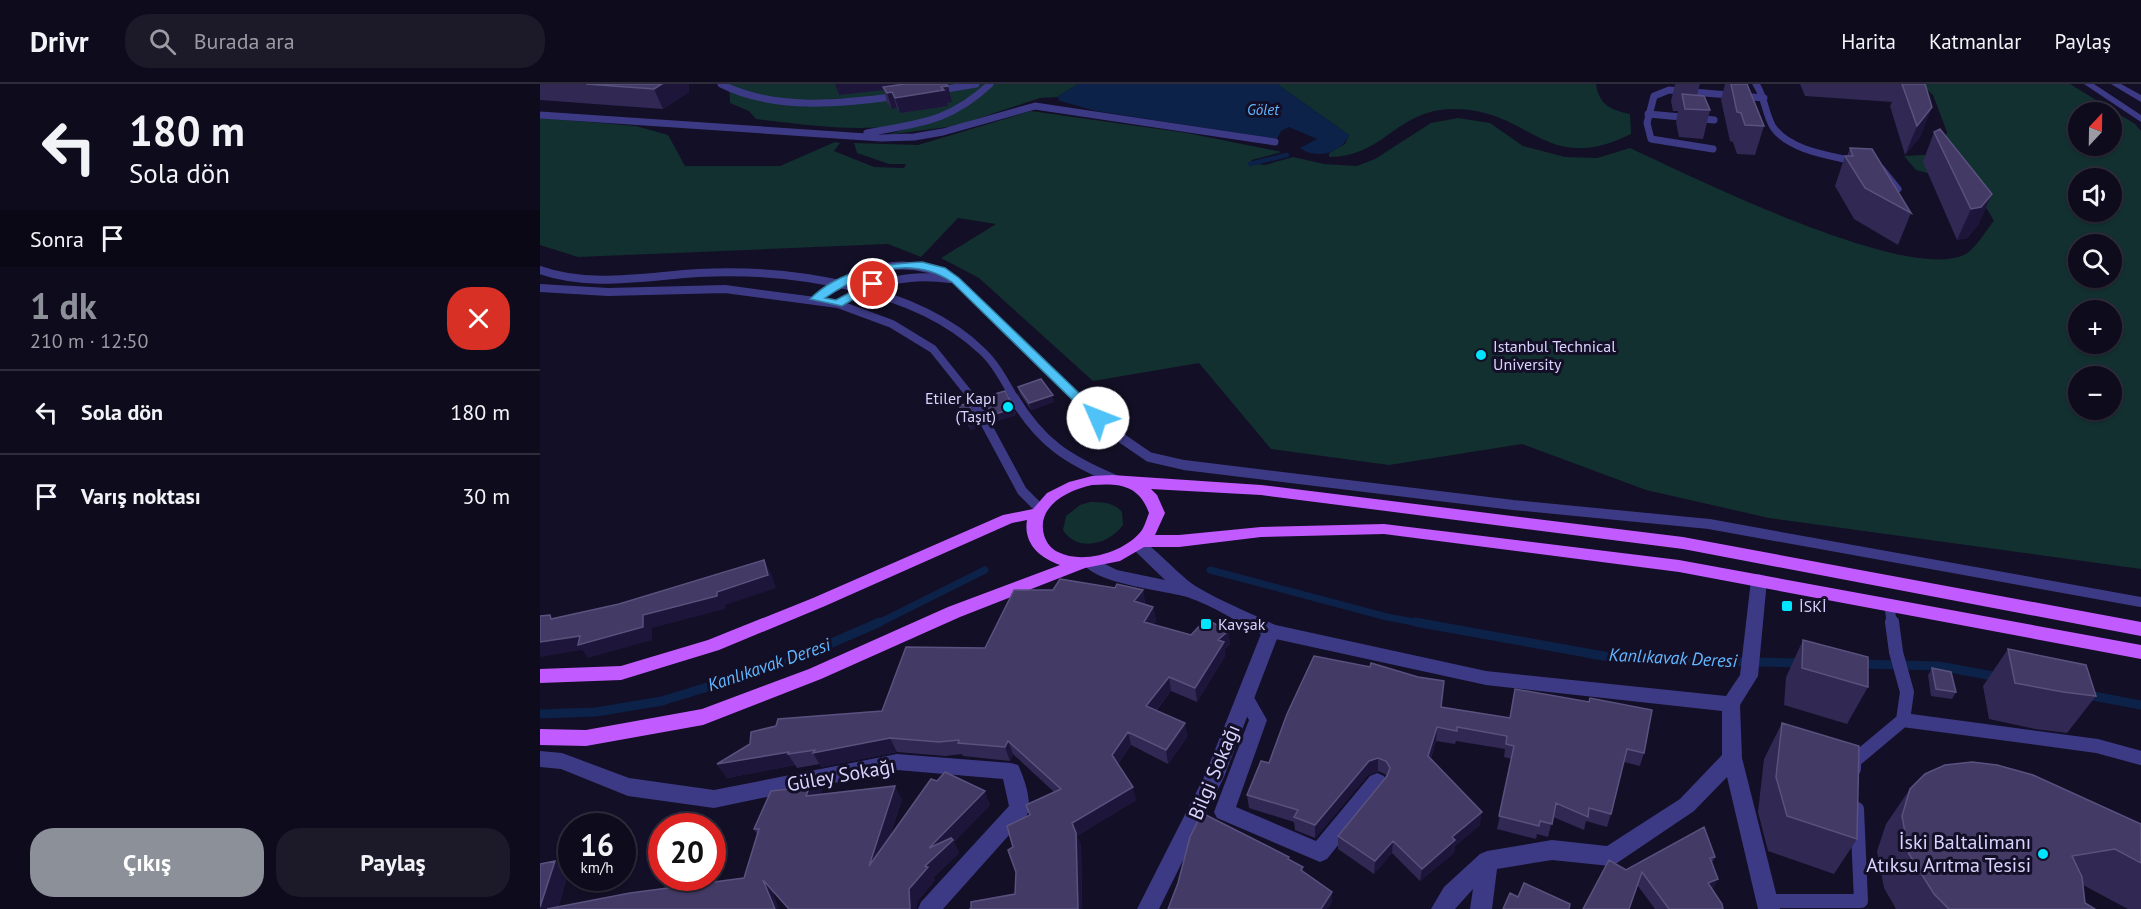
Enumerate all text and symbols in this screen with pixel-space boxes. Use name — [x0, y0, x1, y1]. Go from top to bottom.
search box — [125, 14, 545, 68]
text: Drivr — [30, 23, 89, 60]
icon: search — [146, 25, 179, 58]
text: Burada ara — [194, 27, 295, 55]
text: Harita — [1841, 28, 1896, 55]
text: Katmanlar — [1929, 28, 2021, 55]
text: Paylaş — [2054, 28, 2111, 55]
water label: Gölet — [1247, 100, 1280, 119]
north arrow — [2068, 102, 2122, 156]
map controls — [2068, 102, 2122, 420]
text: 180 m — [129, 103, 245, 158]
icon: left — [30, 108, 108, 186]
text: Sola dön — [129, 156, 230, 190]
button: sound — [2068, 168, 2122, 222]
icon: arrive — [96, 222, 129, 255]
text: Sonra — [30, 225, 84, 253]
button: search — [2068, 234, 2122, 288]
pin — [847, 258, 898, 309]
icon: arrive — [856, 267, 889, 300]
text: 1 dk — [30, 282, 97, 329]
button: close — [447, 287, 510, 350]
button: + — [2068, 300, 2122, 354]
text: 210 m · 12:50 — [30, 328, 148, 354]
place label: Istanbul Technical University — [1493, 336, 1616, 374]
marker: Istanbul Technical University — [1474, 348, 1488, 362]
button: − — [2068, 366, 2122, 420]
position arrow — [1066, 386, 1130, 450]
place label: Etiler Kapı (Taşıt) — [925, 388, 996, 426]
icon: left — [30, 396, 63, 429]
text: Sola dön — [81, 398, 163, 426]
text: 180 m — [450, 398, 510, 426]
marker: Etiler Kapı (Taşıt) — [1001, 400, 1015, 414]
icon: arrive — [30, 480, 63, 513]
text: Varış noktası — [81, 482, 201, 510]
text: 30 m — [462, 482, 510, 510]
place label: İSKİ — [1799, 596, 1827, 616]
marker: İSKİ — [1780, 599, 1794, 613]
place label: Kavşak — [1218, 614, 1266, 634]
marker: Kavşak — [1199, 617, 1213, 631]
water label: Kanlıkavak Deresi — [704, 632, 835, 696]
water label: Kanlıkavak Deresi — [1608, 643, 1739, 672]
street label: Bilgi Sokağı — [1182, 720, 1246, 824]
street label: Güley Sokağı — [785, 753, 897, 797]
speed limit sign: 20 — [648, 813, 726, 891]
text: 16 — [580, 825, 614, 864]
button: Çıkış — [30, 828, 264, 897]
button: Paylaş — [276, 828, 510, 897]
place label: İski Baltalimanı Atıksu Arıtma Tesisi — [1866, 829, 2031, 878]
marker: İski Baltalimanı Atıksu Arıtma Tesisi — [2036, 847, 2050, 861]
text: km/h — [581, 858, 613, 877]

